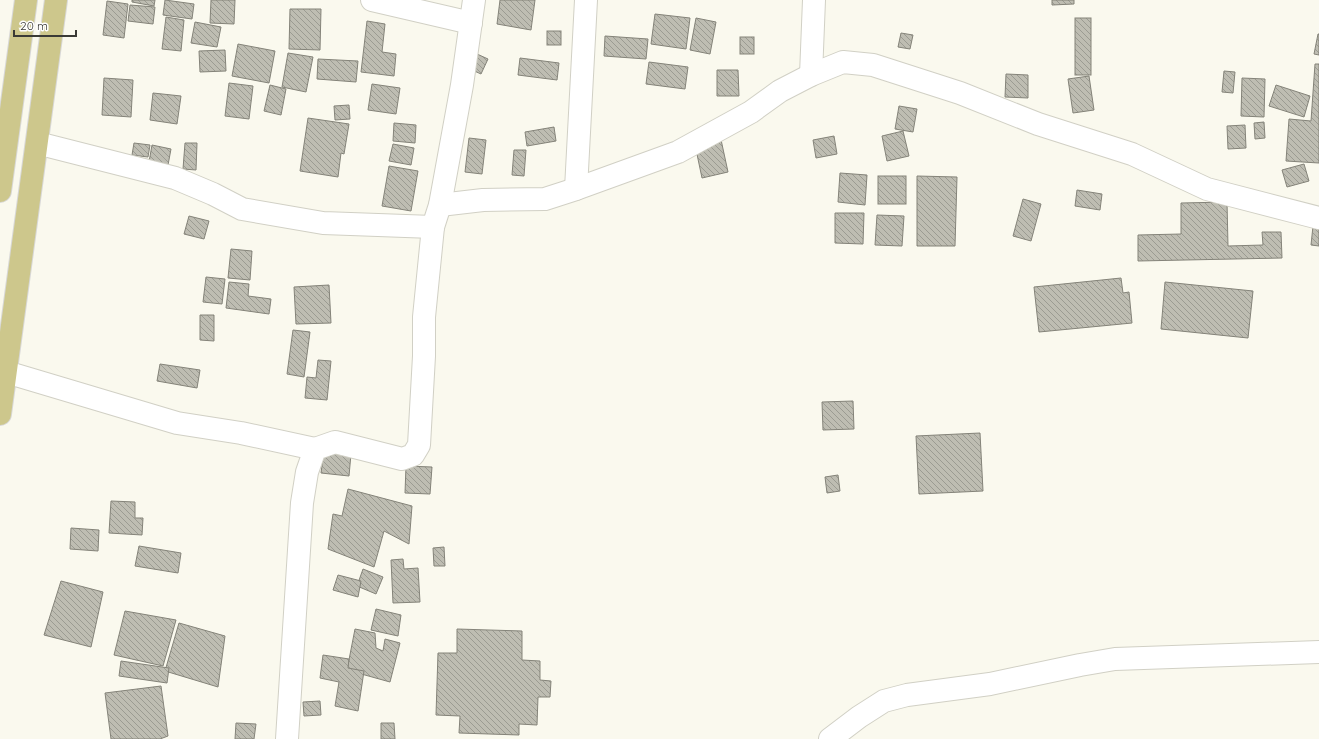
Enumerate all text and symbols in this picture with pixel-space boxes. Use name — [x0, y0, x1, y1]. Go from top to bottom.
scale bar — [14, 12, 76, 38]
text: 20 m — [20, 18, 48, 33]

